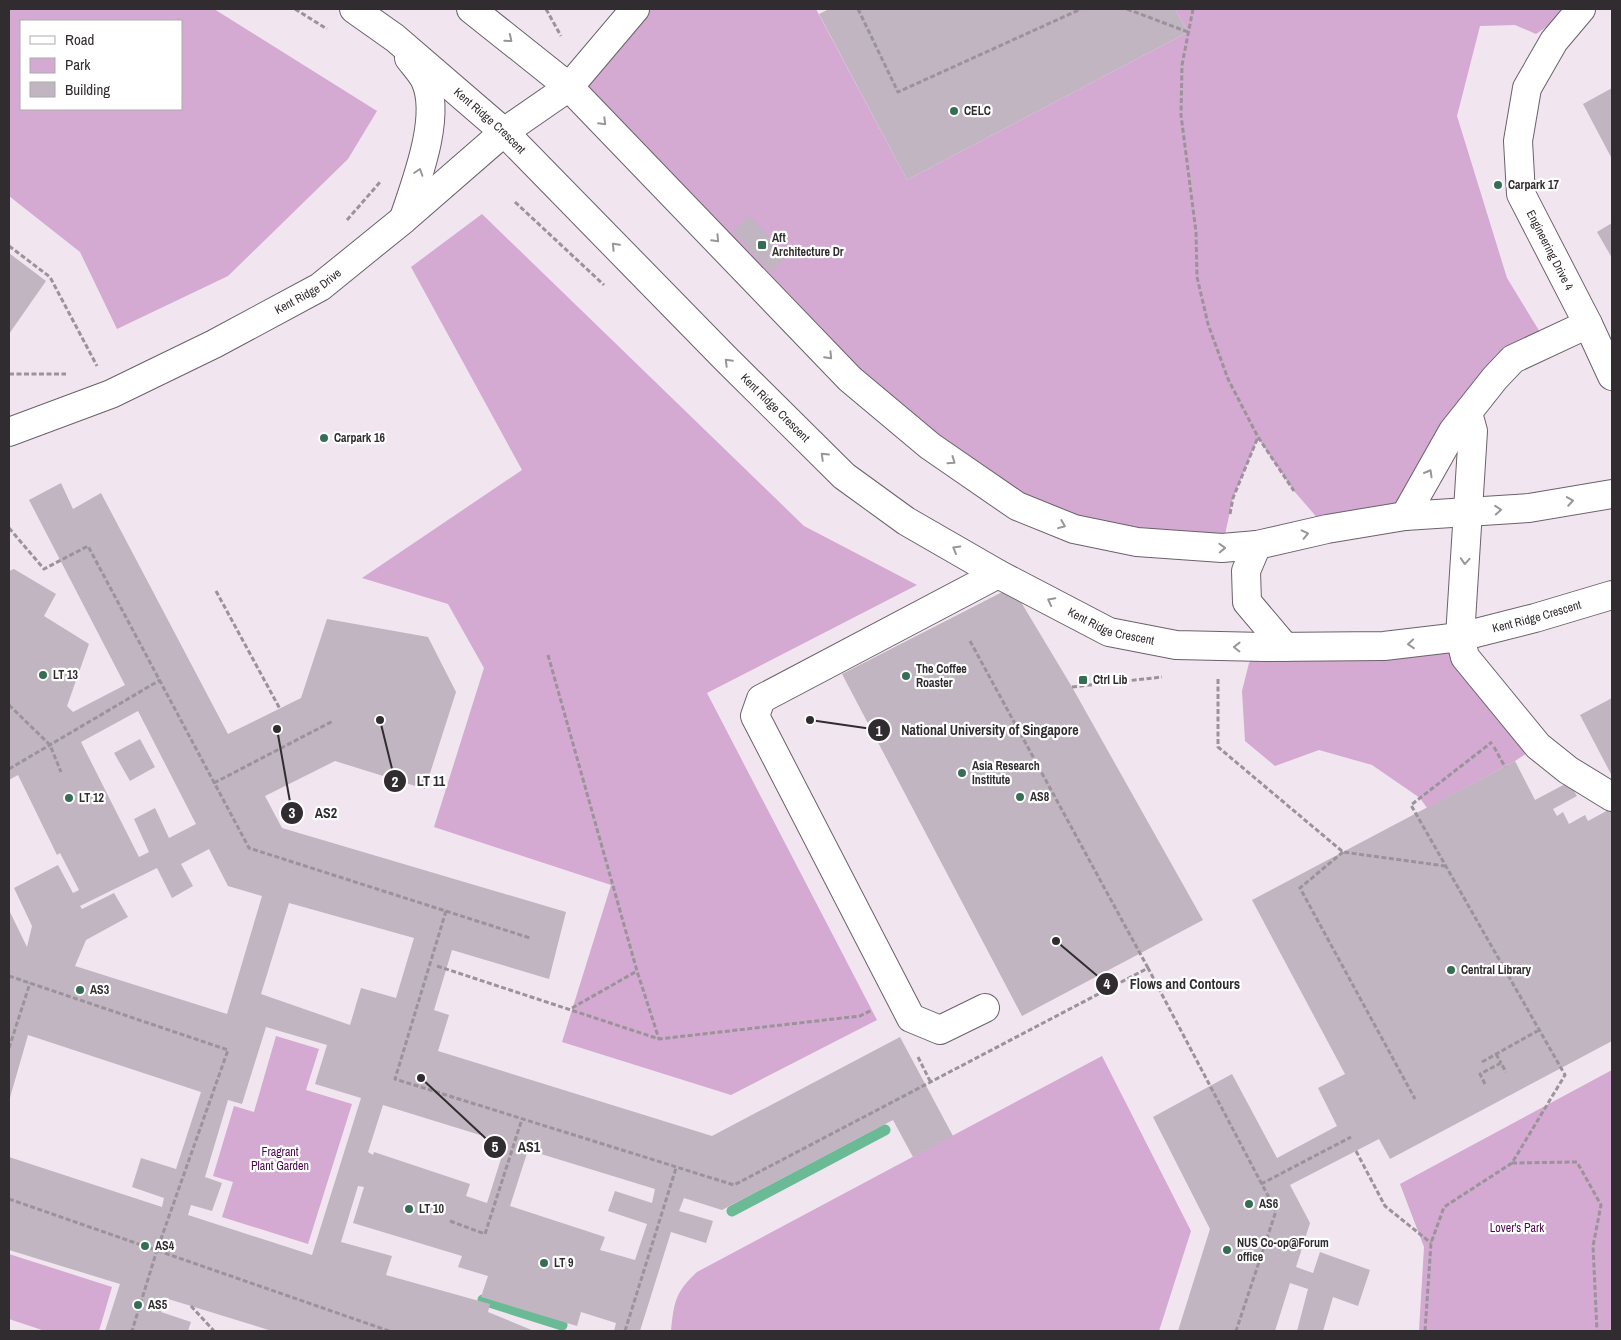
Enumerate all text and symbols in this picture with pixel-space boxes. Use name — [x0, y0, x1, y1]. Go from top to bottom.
legend — [20, 20, 182, 110]
text: Road — [65, 29, 94, 50]
one-way arrow — [504, 34, 513, 43]
text: Park — [65, 54, 91, 75]
text: Building — [65, 79, 110, 100]
street label: Kent Ridge Crescent — [450, 84, 529, 158]
place label: CELC — [964, 103, 991, 119]
marker: CELC — [948, 105, 960, 117]
one-way arrow — [597, 116, 606, 125]
one-way arrow — [413, 168, 423, 177]
place label: Carpark 17 — [1508, 177, 1559, 193]
marker: Carpark 17 — [1492, 179, 1504, 191]
street label: Engineering Drive 4 — [1523, 207, 1577, 293]
place label: Aft Architecture Dr — [772, 230, 844, 260]
one-way arrow — [710, 233, 719, 242]
marker: Aft Architecture Dr — [756, 239, 768, 251]
one-way arrow — [612, 242, 621, 251]
street label: Kent Ridge Drive — [272, 265, 345, 318]
one-way arrow — [823, 350, 832, 359]
one-way arrow — [725, 359, 734, 368]
street label: Kent Ridge Crescent — [737, 370, 814, 446]
place label: Carpark 16 — [334, 430, 385, 446]
marker: Carpark 16 — [318, 432, 330, 444]
one-way arrow — [820, 453, 829, 462]
one-way arrow — [946, 455, 956, 464]
one-way arrow — [1423, 470, 1433, 479]
one-way arrow — [1566, 497, 1575, 507]
one-way arrow — [1495, 505, 1503, 516]
one-way arrow — [1057, 518, 1066, 529]
one-way arrow — [1300, 529, 1309, 540]
one-way arrow — [1218, 542, 1226, 553]
one-way arrow — [952, 546, 961, 556]
one-way arrow — [1459, 558, 1470, 566]
street label: Kent Ridge Crescent — [1491, 597, 1583, 637]
one-way arrow — [1047, 598, 1056, 608]
street label: Kent Ridge Crescent — [1065, 604, 1156, 649]
one-way arrow — [1407, 638, 1415, 649]
one-way arrow — [1232, 642, 1240, 652]
place label: The Coffee Roaster — [916, 661, 967, 691]
place label: LT 13 — [53, 667, 79, 683]
marker: LT 13 — [37, 669, 49, 681]
marker: The Coffee Roaster — [900, 670, 912, 682]
place label: Ctrl Lib — [1093, 672, 1127, 688]
marker: Ctrl Lib — [1077, 674, 1089, 686]
callout: National University of Singapore — [866, 716, 1089, 745]
text: 1 — [876, 720, 883, 741]
text: National University of Singapore — [901, 721, 1079, 739]
place label: Asia Research Institute — [972, 758, 1040, 788]
callout: LT 11 — [382, 767, 456, 796]
marker: Asia Research Institute — [956, 767, 968, 779]
text: 2 — [392, 771, 399, 792]
text: LT 11 — [417, 772, 446, 790]
place label: AS8 — [1030, 789, 1050, 805]
place label: LT 12 — [79, 790, 105, 806]
marker: AS8 — [1014, 791, 1026, 803]
marker: LT 12 — [63, 792, 75, 804]
callout: AS2 — [280, 798, 347, 827]
text: 3 — [289, 802, 296, 823]
text: AS2 — [315, 804, 337, 822]
place label: Central Library — [1461, 962, 1532, 978]
marker: Central Library — [1445, 964, 1457, 976]
callout: Flows and Contours — [1095, 969, 1250, 998]
text: 4 — [1104, 973, 1111, 994]
text: Flows and Contours — [1130, 975, 1240, 993]
place label: AS3 — [90, 982, 110, 998]
marker: AS3 — [74, 984, 86, 996]
callout: AS1 — [483, 1133, 550, 1162]
text: 5 — [492, 1136, 499, 1157]
text: AS1 — [518, 1138, 541, 1156]
park label: Fragrant Plant Garden — [251, 1144, 309, 1174]
place label: AS6 — [1259, 1196, 1279, 1212]
marker: AS6 — [1243, 1198, 1255, 1210]
place label: LT 10 — [419, 1201, 445, 1217]
marker: LT 10 — [403, 1203, 415, 1215]
park label: Lover's Park — [1490, 1220, 1544, 1236]
place label: NUS Co-op@Forum office — [1237, 1235, 1329, 1265]
place label: AS4 — [155, 1238, 175, 1254]
marker: AS4 — [139, 1240, 151, 1252]
marker: NUS Co-op@Forum office — [1221, 1244, 1233, 1256]
place label: LT 9 — [554, 1255, 574, 1271]
marker: LT 9 — [538, 1257, 550, 1269]
place label: AS5 — [148, 1297, 168, 1313]
marker: AS5 — [132, 1299, 144, 1311]

